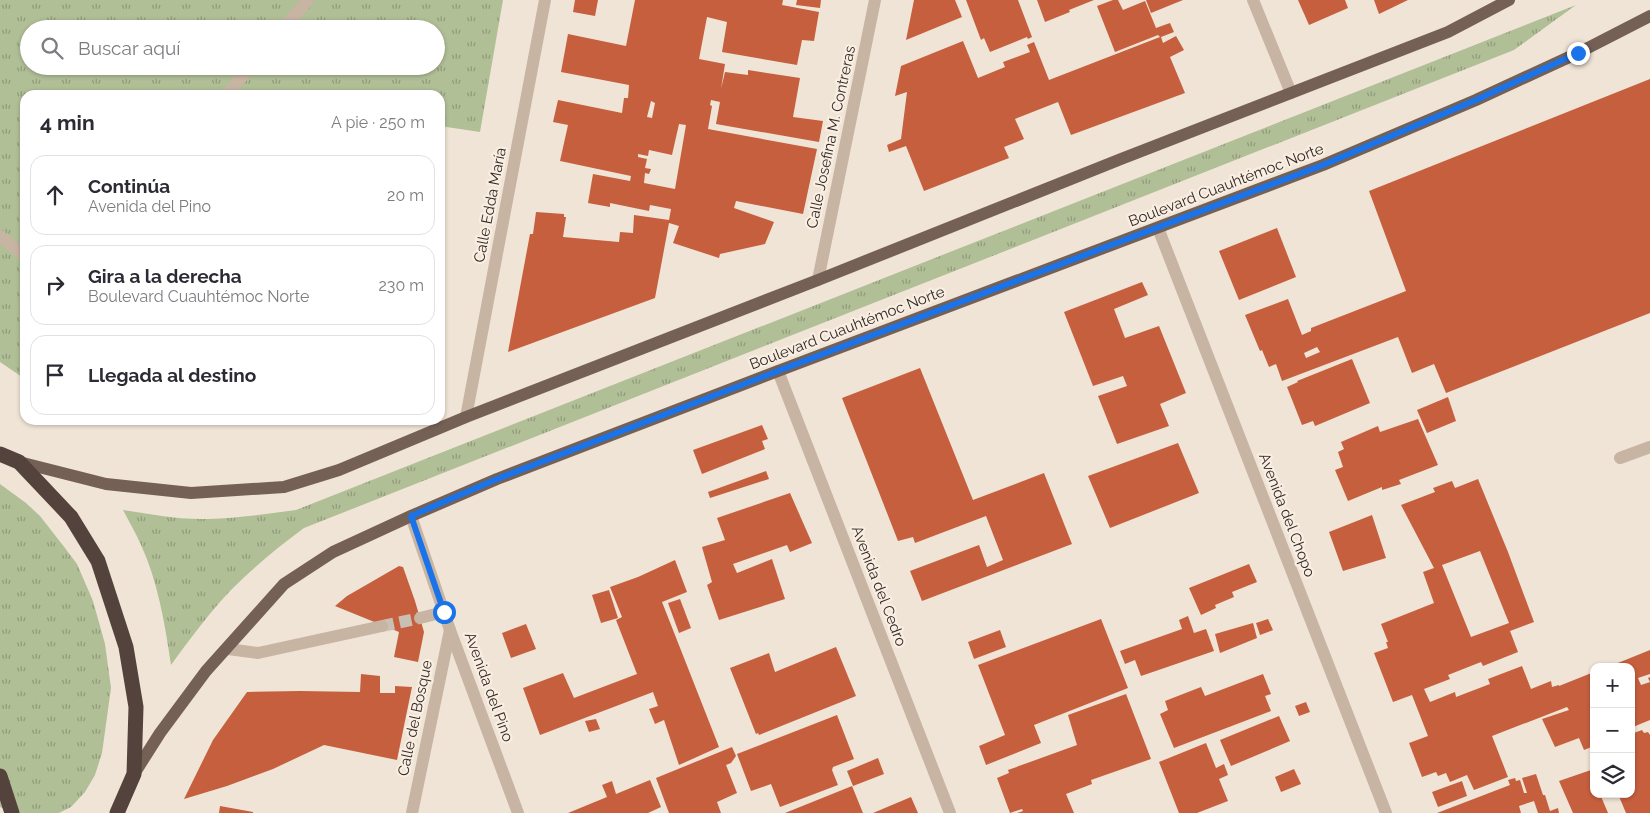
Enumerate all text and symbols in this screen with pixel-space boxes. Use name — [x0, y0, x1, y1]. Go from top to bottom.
search box — [20, 20, 445, 75]
icon: search — [38, 34, 66, 62]
text: Buscar aquí — [78, 37, 180, 59]
route end — [1567, 42, 1590, 65]
street label: Calle Josefina M. Contreras — [803, 44, 859, 230]
text: 4 min — [40, 110, 95, 135]
text: A pie · 250 m — [331, 113, 425, 132]
street label: Boulevard Cuauhtémoc Norte — [1126, 139, 1326, 231]
street label: Calle Edda María — [470, 146, 510, 264]
text: Continúa — [88, 175, 170, 197]
icon: ahead — [41, 181, 69, 209]
text: 20 m — [387, 186, 424, 205]
text: Avenida del Pino — [88, 197, 211, 216]
text: Gira a la derecha — [88, 265, 242, 287]
icon: right — [41, 271, 69, 299]
text: 230 m — [379, 276, 424, 295]
street label: Boulevard Cuauhtémoc Norte — [747, 282, 947, 374]
text: Boulevard Cuauhtémoc Norte — [88, 287, 309, 306]
icon: arrive — [41, 361, 69, 389]
text: Llegada al destino — [88, 364, 256, 386]
street label: Avenida del Chopo — [1255, 451, 1319, 580]
street label: Avenida del Cedro — [848, 523, 910, 649]
route start — [433, 601, 456, 624]
street label: Avenida del Pino — [461, 630, 517, 744]
street label: Calle del Bosque — [394, 658, 436, 778]
map controls — [1590, 663, 1635, 798]
button: + — [1590, 663, 1635, 708]
button: − — [1590, 708, 1635, 753]
button: layers — [1590, 753, 1635, 798]

